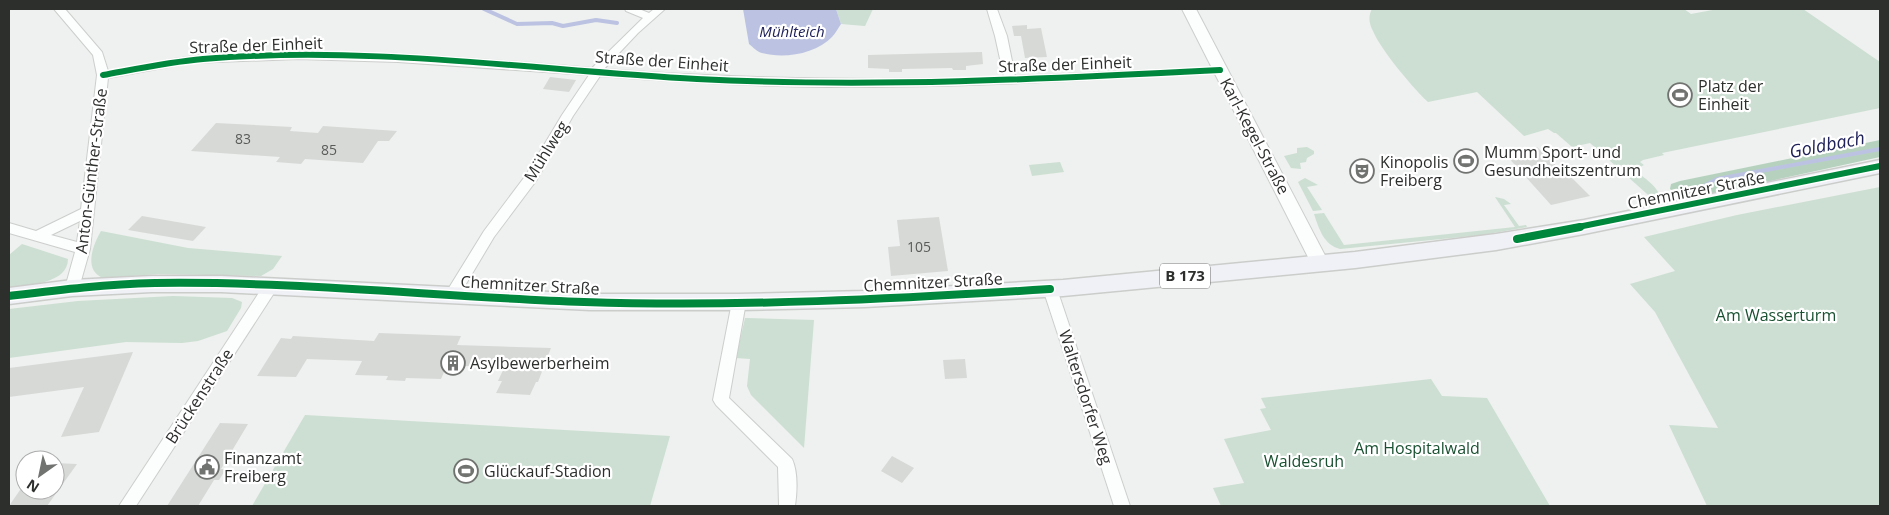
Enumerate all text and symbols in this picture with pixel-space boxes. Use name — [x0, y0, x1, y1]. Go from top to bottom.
water label: Mühlteich — [759, 21, 825, 41]
street label: Straße der Einheit — [189, 32, 324, 58]
street label: Straße der Einheit — [595, 45, 730, 77]
street label: Straße der Einheit — [998, 51, 1133, 77]
street label: Karl-Kegel-Straße — [1215, 74, 1295, 198]
place label: Platz der Einheit — [1698, 75, 1764, 115]
sports icon: Platz der Einheit — [1667, 82, 1693, 108]
street label: Anton-Günther-Straße — [70, 87, 112, 255]
street label: Mühlweg — [519, 116, 574, 186]
water label: Goldbach — [1787, 125, 1867, 163]
house number: 83 — [235, 129, 251, 148]
house number: 85 — [321, 140, 337, 159]
place label: Mumm Sport- und Gesundheitszentrum — [1484, 141, 1641, 181]
sports icon: Mumm Sport- und Gesundheitszentrum — [1453, 148, 1479, 174]
place label: Kinopolis Freiberg — [1380, 151, 1448, 191]
theatre icon: Kinopolis Freiberg — [1349, 158, 1375, 184]
street label: Chemnitzer Straße — [1626, 166, 1766, 214]
house number: 105 — [907, 237, 931, 256]
road number: B 173 — [1160, 264, 1210, 288]
street label: Chemnitzer Straße — [863, 267, 1003, 297]
street label: Chemnitzer Straße — [460, 270, 600, 300]
park label: Am Wasserturm — [1716, 304, 1836, 326]
street label: Waltersdorfer Weg — [1054, 327, 1118, 467]
street label: Brückenstraße — [160, 344, 238, 448]
building icon: Asylbewerberheim — [440, 350, 466, 376]
place label: Asylbewerberheim — [470, 352, 609, 374]
park label: Am Hospitalwald — [1354, 437, 1480, 459]
place label: Finanzamt Freiberg — [224, 447, 302, 487]
north arrow — [15, 450, 65, 500]
park label: Waldesruh — [1264, 450, 1344, 472]
public building icon: Finanzamt Freiberg — [194, 454, 220, 480]
sports icon: Glückauf-Stadion — [453, 458, 479, 484]
place label: Glückauf-Stadion — [484, 460, 611, 482]
text: N — [23, 475, 43, 497]

